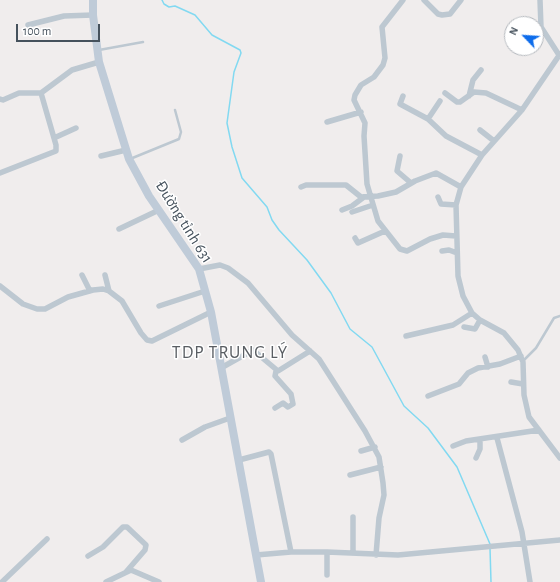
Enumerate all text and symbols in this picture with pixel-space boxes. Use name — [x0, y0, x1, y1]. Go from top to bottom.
scale bar — [18, 16, 102, 42]
north arrow — [504, 16, 544, 56]
text: 100 m — [23, 25, 51, 37]
text: N — [507, 25, 520, 37]
street label: Đường tỉnh 631 — [151, 177, 217, 267]
district label: TDP TRUNG LÝ — [172, 342, 288, 364]

